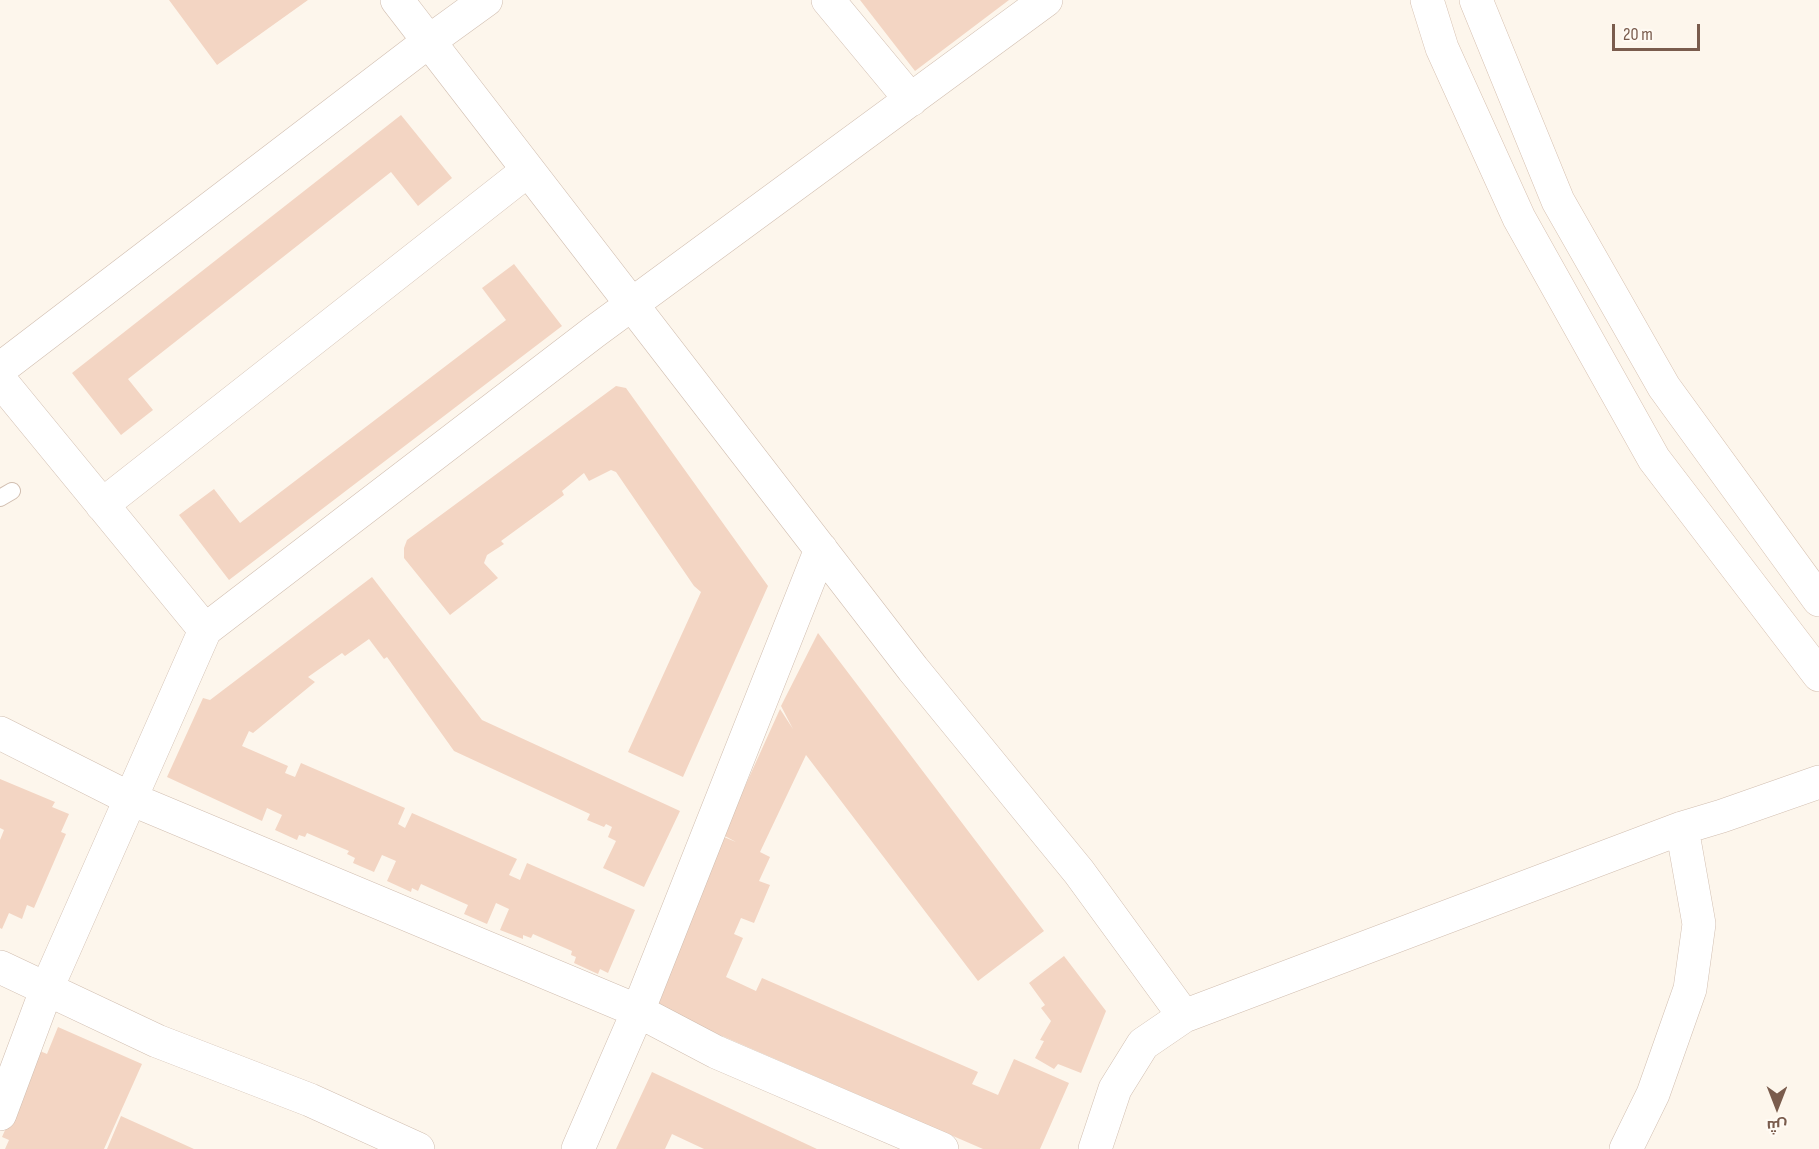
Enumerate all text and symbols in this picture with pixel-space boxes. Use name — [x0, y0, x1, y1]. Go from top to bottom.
scale bar — [1615, 12, 1704, 50]
text: 20 m — [1623, 24, 1653, 45]
north arrow — [1747, 1077, 1807, 1137]
text: ش — [1767, 1116, 1787, 1135]

